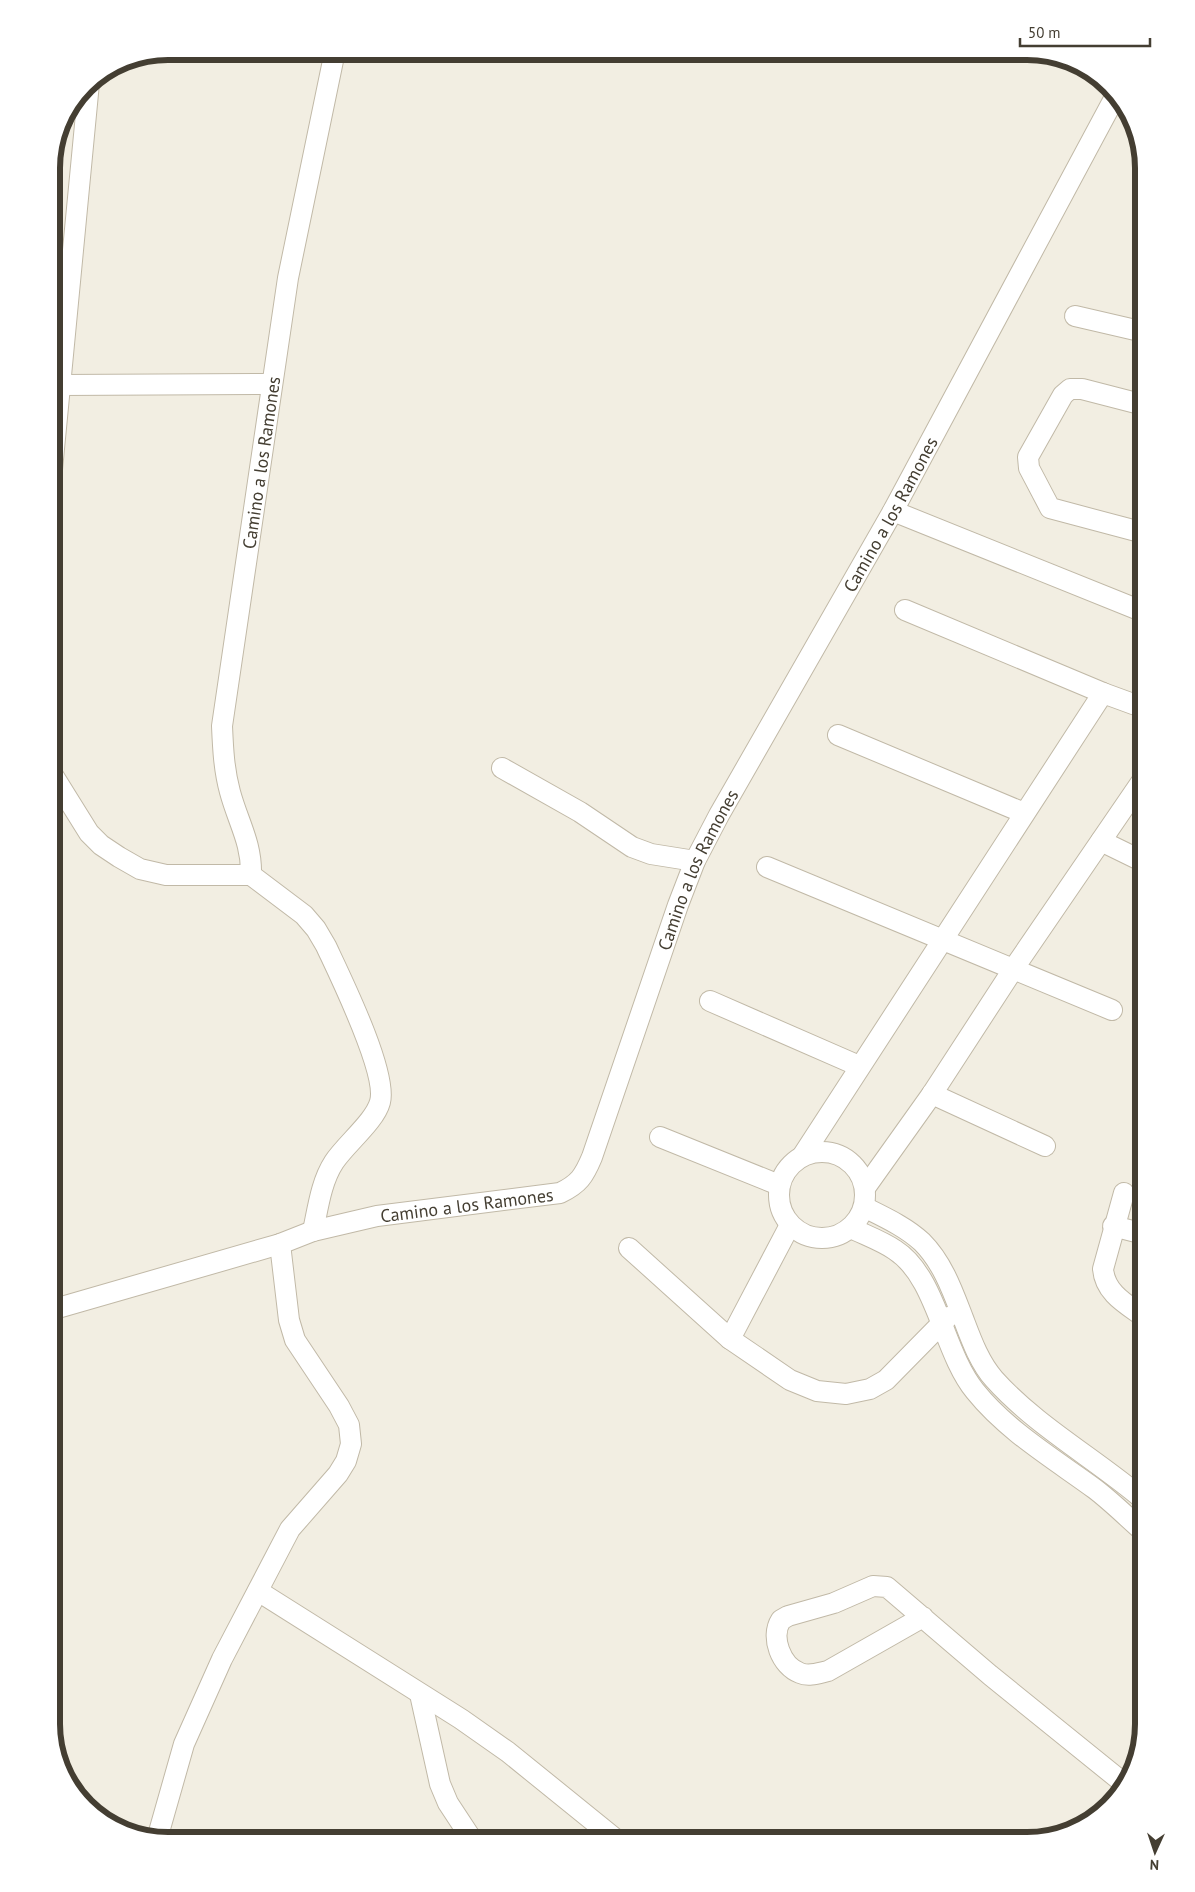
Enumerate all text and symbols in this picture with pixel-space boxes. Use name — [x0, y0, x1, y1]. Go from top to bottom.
scale bar — [1020, 15, 1150, 47]
text: 50 m — [1028, 23, 1061, 42]
street label: Camino a los Ramones — [237, 375, 285, 550]
street label: Camino a los Ramones — [838, 433, 942, 596]
street label: Camino a los Ramones — [652, 785, 743, 953]
street label: Camino a los Ramones — [379, 1182, 555, 1227]
north arrow — [1130, 1827, 1180, 1877]
text: N — [1149, 1856, 1159, 1874]

